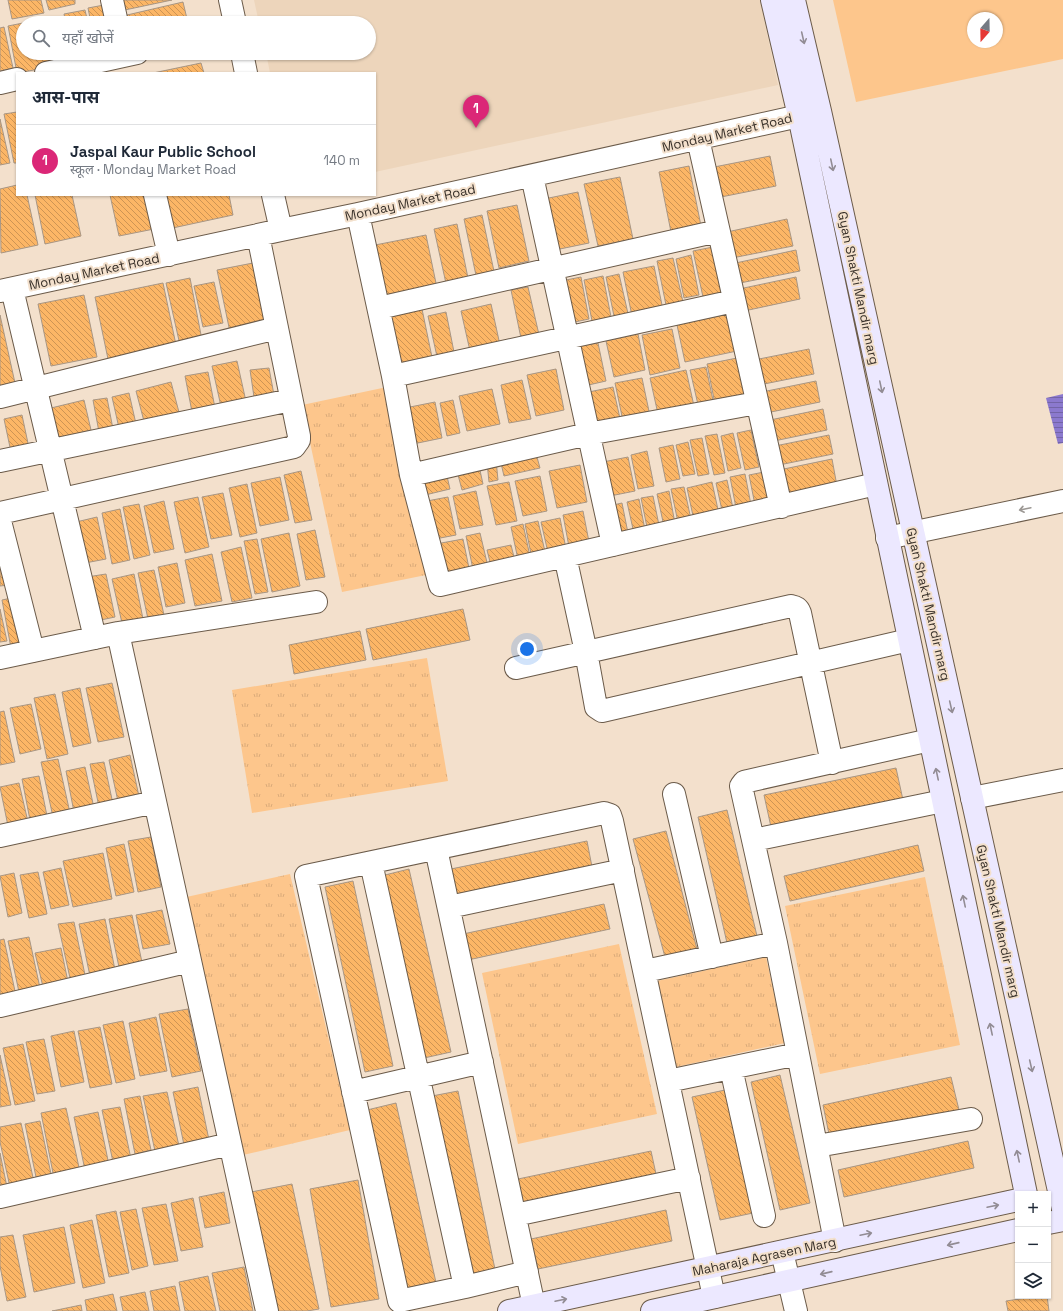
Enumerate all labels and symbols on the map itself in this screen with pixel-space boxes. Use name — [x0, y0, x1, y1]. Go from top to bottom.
north arrow — [967, 12, 1003, 48]
one-way arrow — [799, 31, 807, 44]
pin: 1 — [463, 95, 489, 128]
street label: Monday Market Road — [660, 109, 794, 156]
one-way arrow — [828, 158, 836, 171]
street label: Monday Market Road — [343, 180, 477, 225]
street label: Gyan Shakti Mandir marg — [834, 210, 883, 366]
street label: Monday Market Road — [27, 249, 161, 294]
one-way arrow — [877, 381, 885, 394]
one-way arrow — [1019, 505, 1032, 513]
street label: Gyan Shakti Mandir marg — [903, 526, 954, 682]
your location — [517, 639, 537, 659]
one-way arrow — [948, 700, 956, 713]
one-way arrow — [933, 768, 941, 781]
street label: Gyan Shakti Mandir marg — [973, 843, 1024, 999]
one-way arrow — [959, 895, 967, 908]
one-way arrow — [986, 1023, 994, 1036]
one-way arrow — [1028, 1059, 1036, 1072]
one-way arrow — [1013, 1150, 1021, 1163]
one-way arrow — [986, 1201, 999, 1209]
one-way arrow — [859, 1229, 872, 1237]
street label: Maharaja Agrasen Marg — [691, 1233, 837, 1280]
one-way arrow — [946, 1241, 959, 1249]
one-way arrow — [820, 1269, 833, 1277]
one-way arrow — [554, 1295, 567, 1303]

